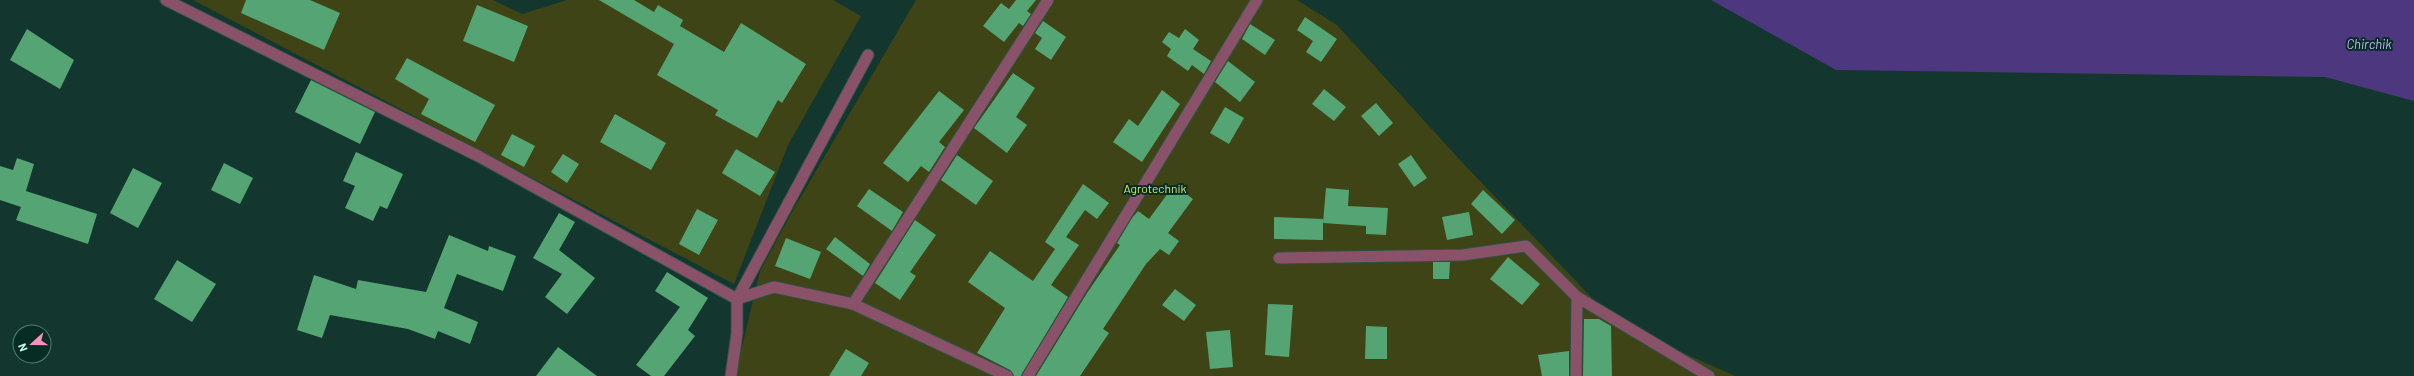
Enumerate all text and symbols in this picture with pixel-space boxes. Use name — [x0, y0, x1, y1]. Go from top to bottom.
water label: Chirchik — [2346, 36, 2392, 52]
park label: Agrotechnik — [1123, 181, 1187, 195]
north arrow — [12, 324, 52, 364]
text: N — [15, 342, 30, 354]

